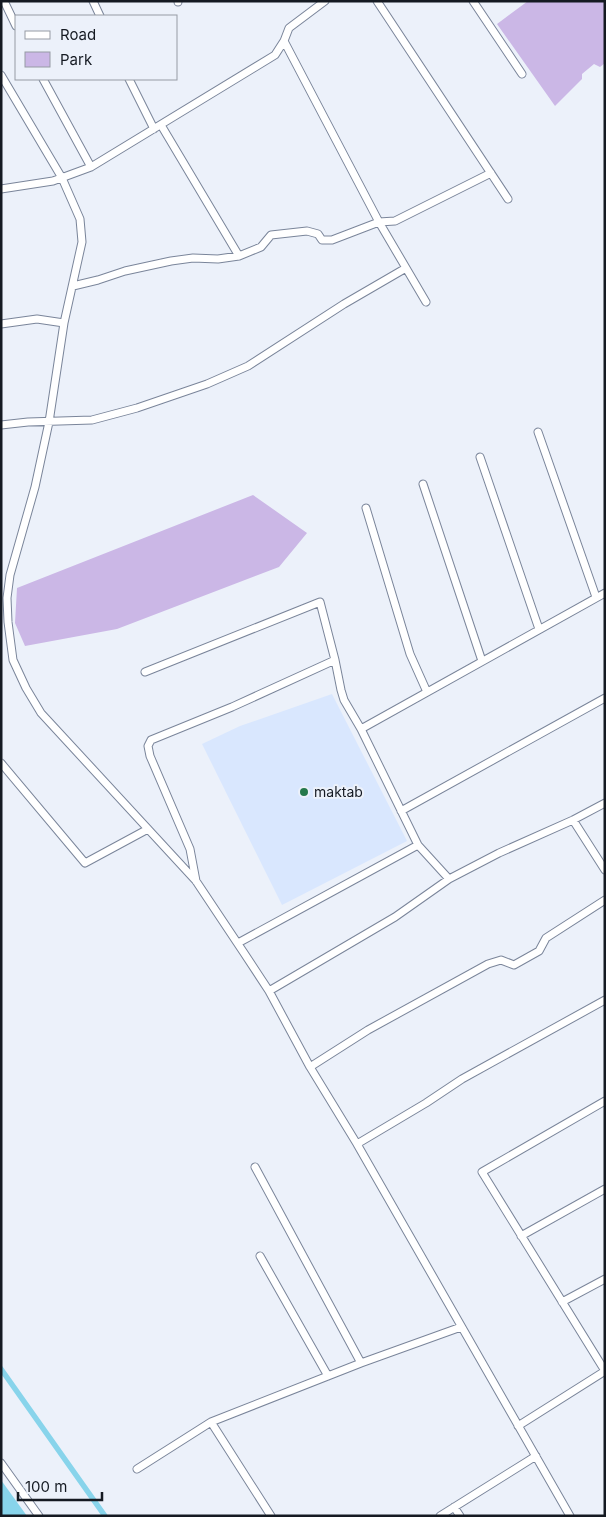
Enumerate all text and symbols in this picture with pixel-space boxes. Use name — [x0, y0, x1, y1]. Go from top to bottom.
legend — [15, 15, 178, 80]
text: Road — [60, 25, 96, 44]
text: Park — [60, 50, 93, 69]
place label: maktab — [314, 783, 363, 800]
marker: maktab — [298, 786, 310, 798]
scale bar — [18, 1470, 101, 1502]
text: 100 m — [25, 1477, 67, 1496]

